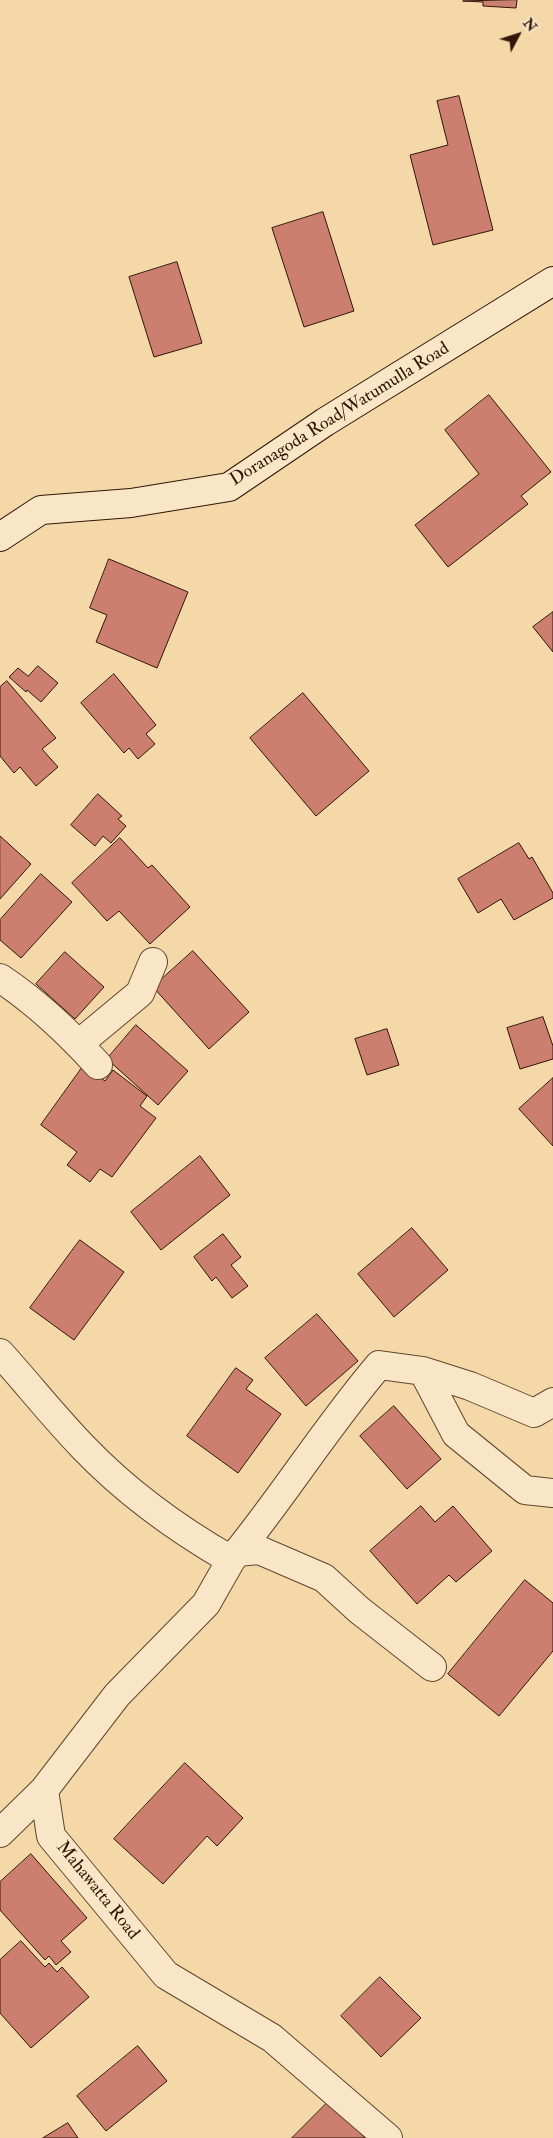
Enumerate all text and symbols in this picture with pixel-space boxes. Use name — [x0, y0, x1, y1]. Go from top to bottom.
north arrow — [493, 10, 543, 60]
text: N — [519, 15, 540, 35]
street label: Doranagoda Road/Watumulla Road — [226, 338, 454, 492]
street label: Mahawatta Road — [51, 1837, 143, 1945]

